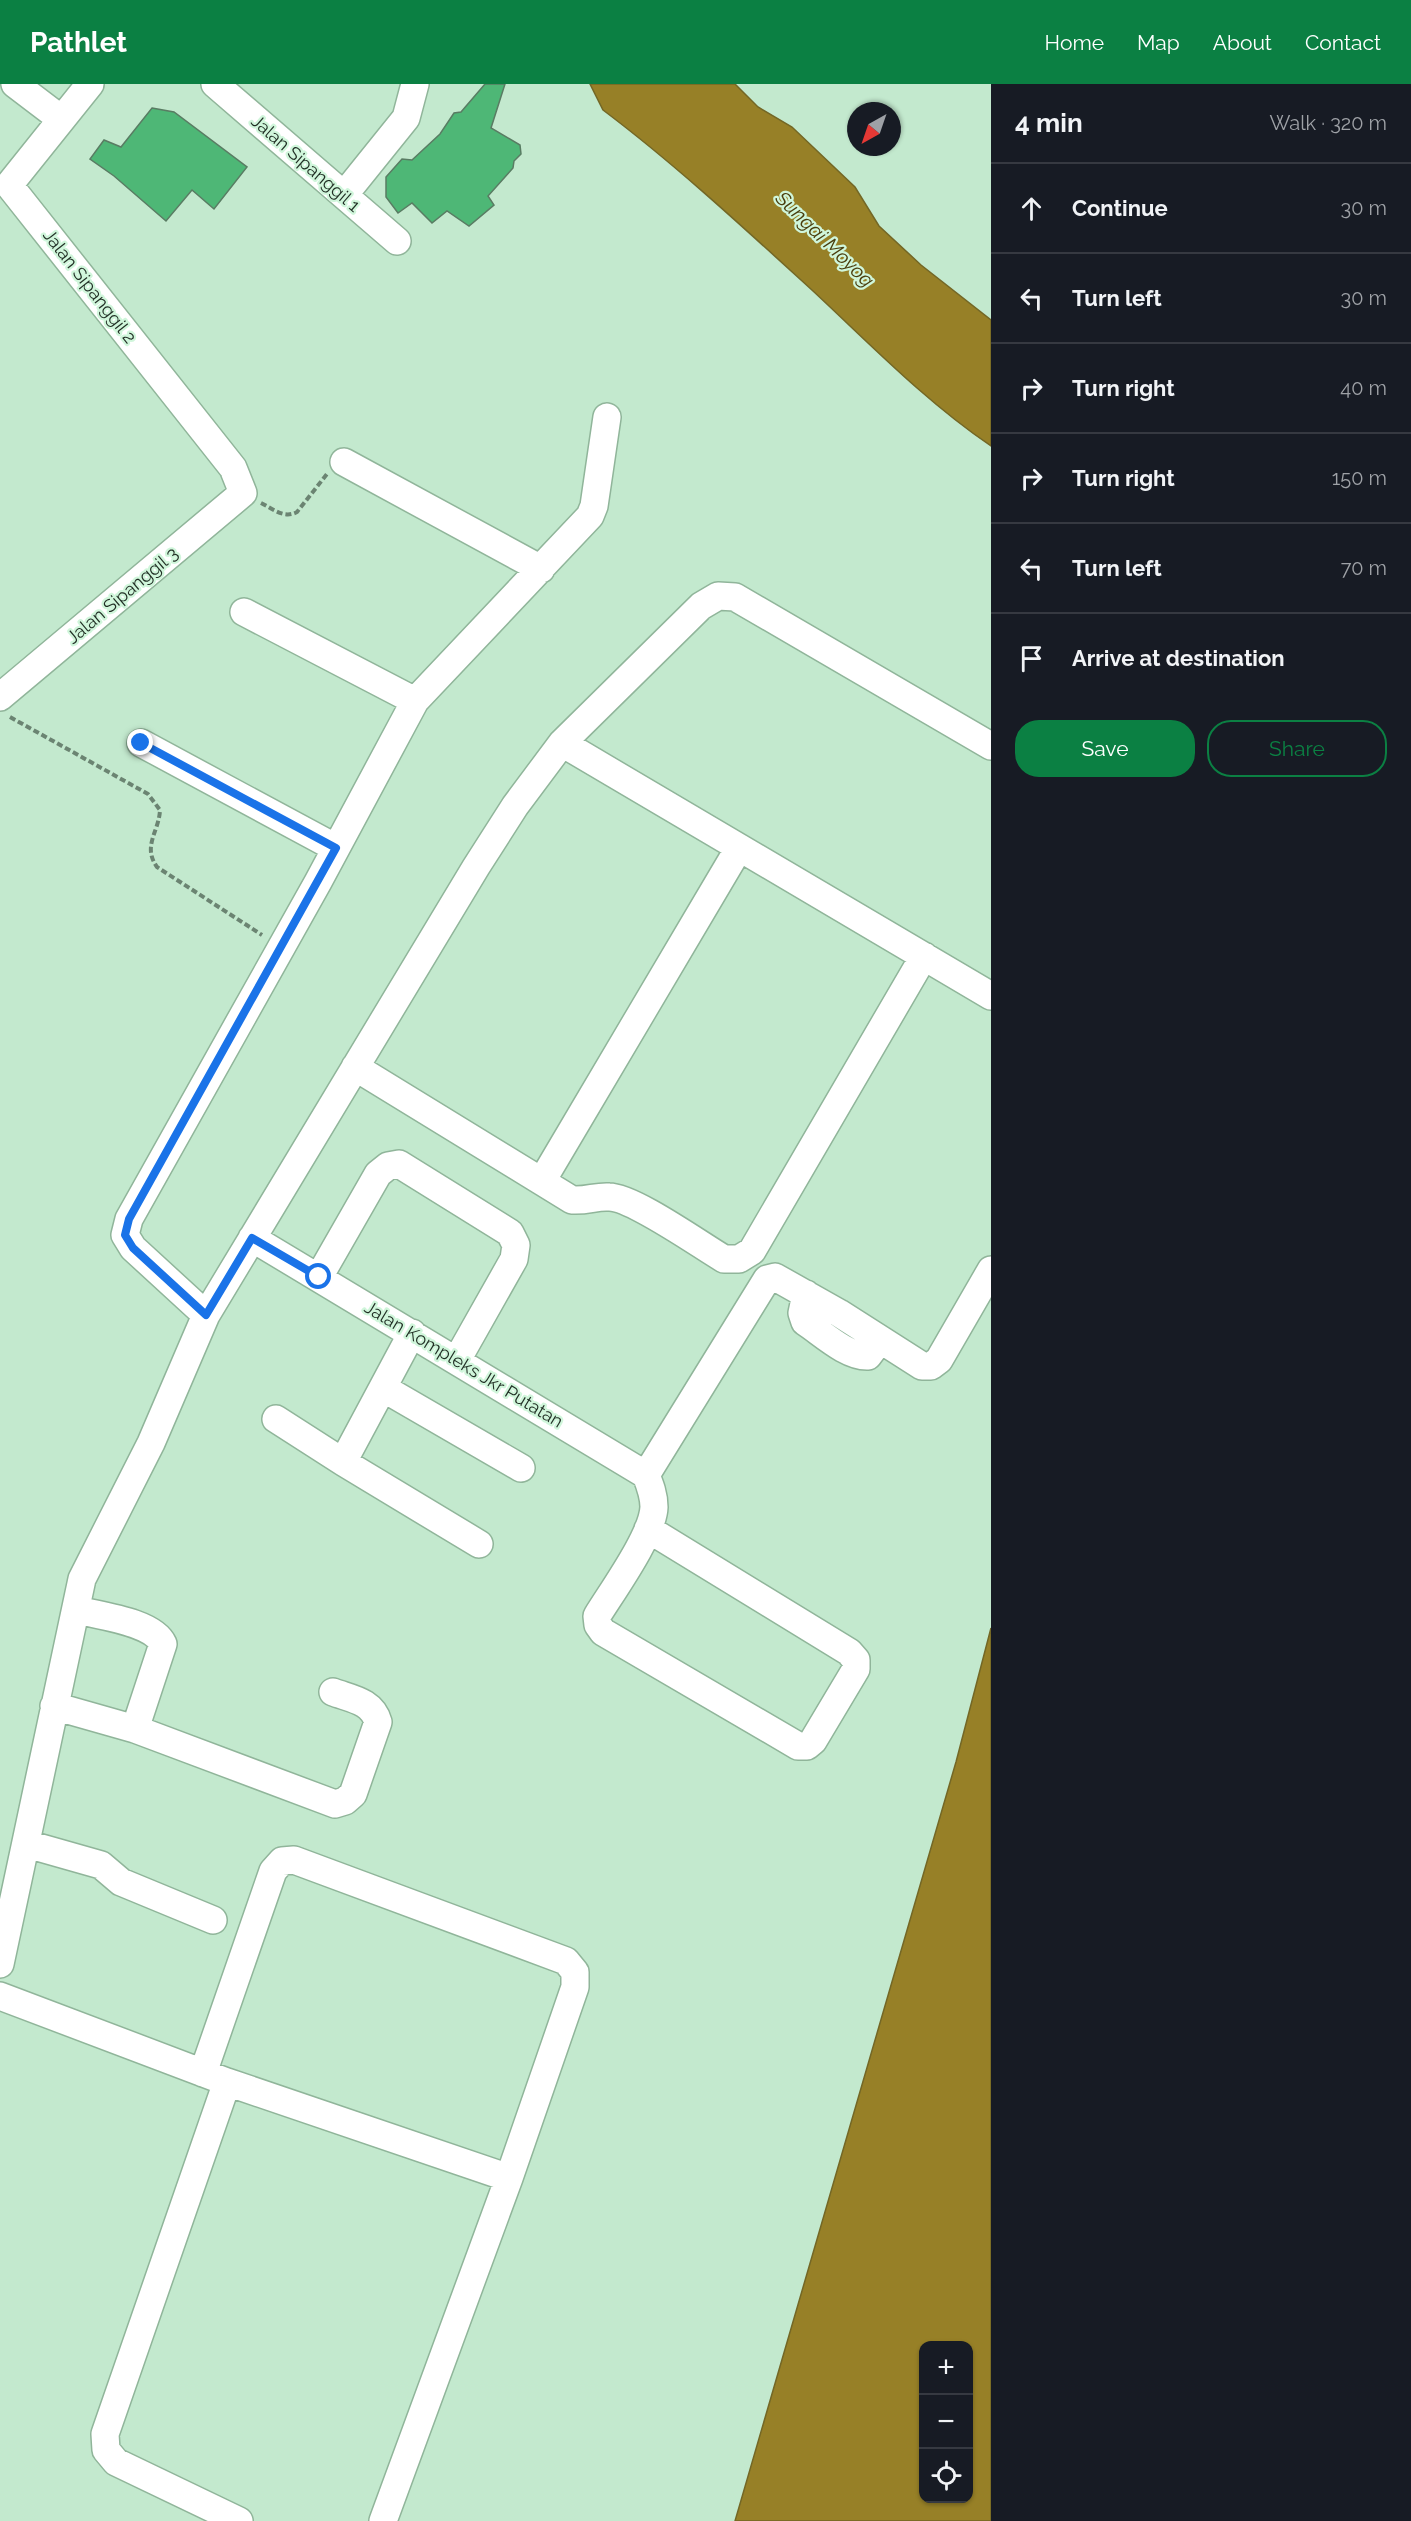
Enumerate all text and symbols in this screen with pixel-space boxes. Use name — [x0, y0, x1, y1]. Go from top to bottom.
text: Pathlet — [30, 26, 127, 59]
text: Home — [1045, 30, 1104, 55]
text: Map — [1137, 30, 1180, 55]
text: About — [1213, 30, 1272, 55]
text: Contact — [1305, 30, 1381, 55]
north arrow — [847, 102, 901, 156]
text: 4 min — [1015, 108, 1083, 138]
street label: Jalan Sipanggil 1 — [247, 110, 365, 216]
text: Walk · 320 m — [1269, 111, 1387, 135]
water label: Sungai Moyog — [770, 185, 879, 292]
icon: ahead — [1015, 192, 1048, 225]
text: Continue — [1072, 195, 1168, 221]
text: 30 m — [1341, 196, 1387, 220]
street label: Jalan Sipanggil 2 — [39, 225, 141, 347]
icon: left — [1015, 282, 1048, 315]
text: Turn left — [1072, 285, 1162, 311]
text: 30 m — [1341, 286, 1387, 310]
icon: right — [1015, 372, 1048, 405]
text: Turn right — [1072, 375, 1175, 401]
text: 40 m — [1340, 376, 1387, 400]
icon: right — [1015, 462, 1048, 495]
text: Turn right — [1072, 465, 1175, 491]
text: 150 m — [1332, 466, 1387, 490]
street label: Jalan Sipanggil 3 — [62, 542, 182, 648]
icon: left — [1015, 552, 1048, 585]
text: Turn left — [1072, 555, 1162, 581]
text: 70 m — [1341, 556, 1387, 580]
icon: arrive — [1015, 642, 1048, 675]
text: Arrive at destination — [1072, 645, 1285, 671]
button: Save — [1015, 720, 1195, 777]
button: Share — [1207, 720, 1387, 777]
route end — [127, 729, 153, 755]
route start — [305, 1263, 331, 1289]
street label: Jalan Kompleks Jkr Putatan — [361, 1296, 567, 1432]
map controls — [919, 2341, 973, 2503]
button: + — [919, 2341, 973, 2395]
button: − — [919, 2395, 973, 2449]
button: locate — [919, 2449, 973, 2503]

